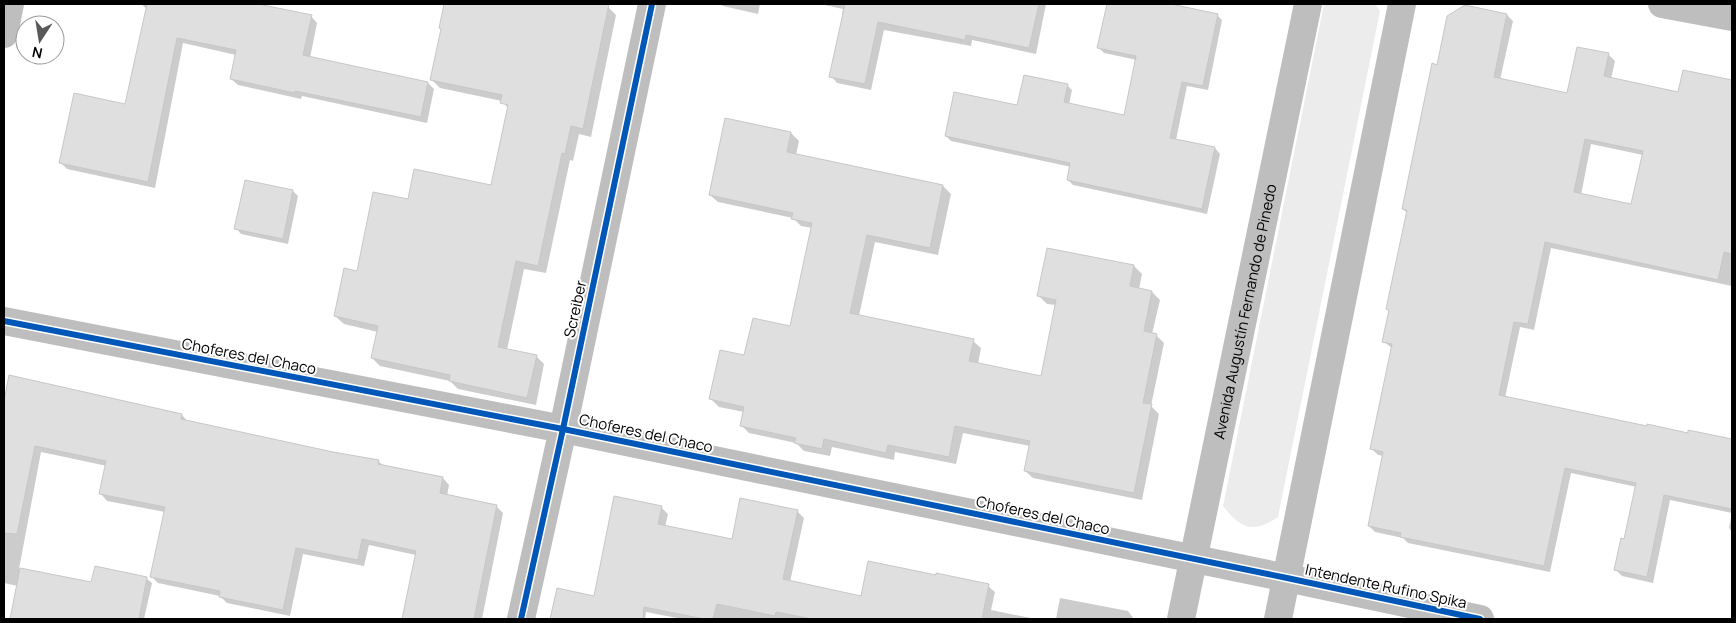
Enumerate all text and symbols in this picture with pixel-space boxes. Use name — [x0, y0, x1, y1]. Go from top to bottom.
north arrow — [15, 15, 65, 65]
text: N — [30, 43, 44, 64]
street label: Avenida Augustín Fernando de Pinedo — [1208, 182, 1281, 441]
street label: Screiber — [559, 278, 591, 340]
street label: Choferes del Chaco — [180, 333, 318, 379]
street label: Choferes del Chaco — [577, 409, 715, 457]
street label: Choferes del Chaco — [974, 491, 1112, 539]
street label: Intendente Rufino Spika — [1303, 559, 1469, 613]

